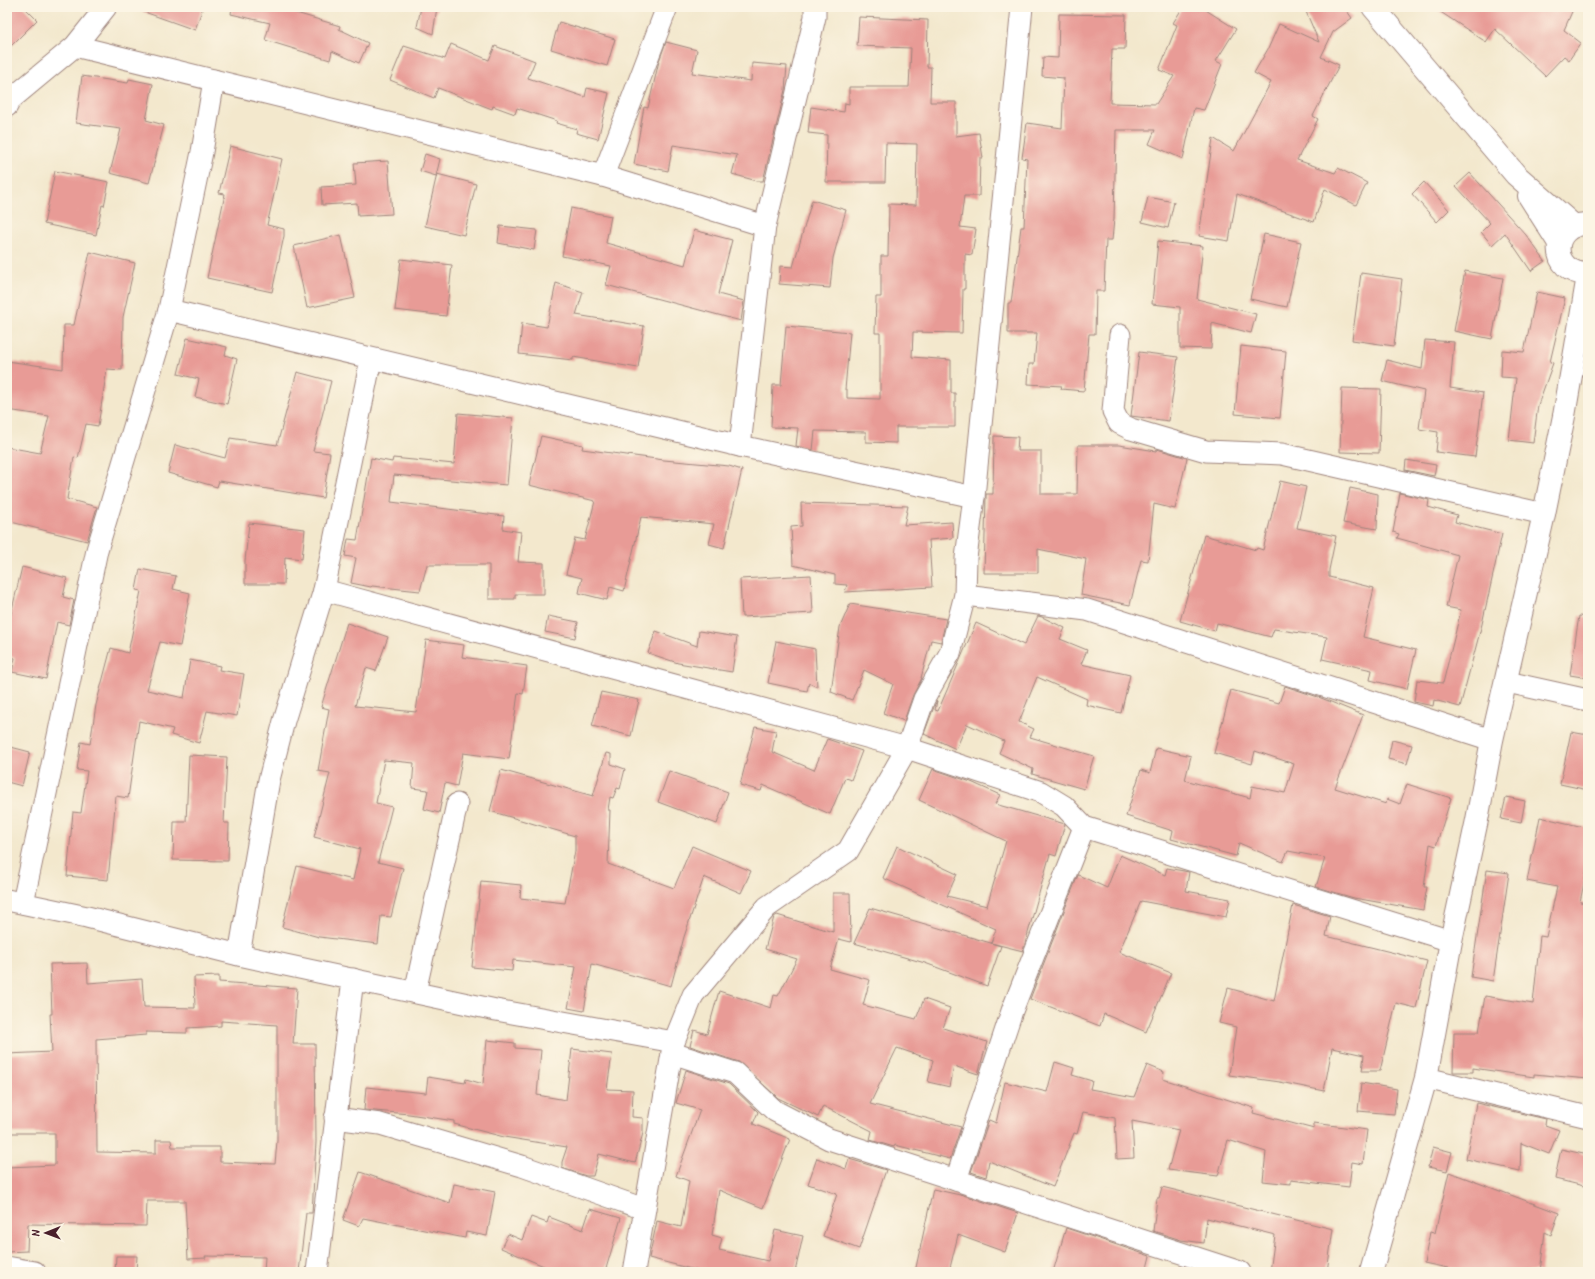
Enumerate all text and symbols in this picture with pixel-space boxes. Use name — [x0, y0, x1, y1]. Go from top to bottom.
north arrow — [26, 1213, 66, 1253]
text: N — [28, 1229, 46, 1237]

